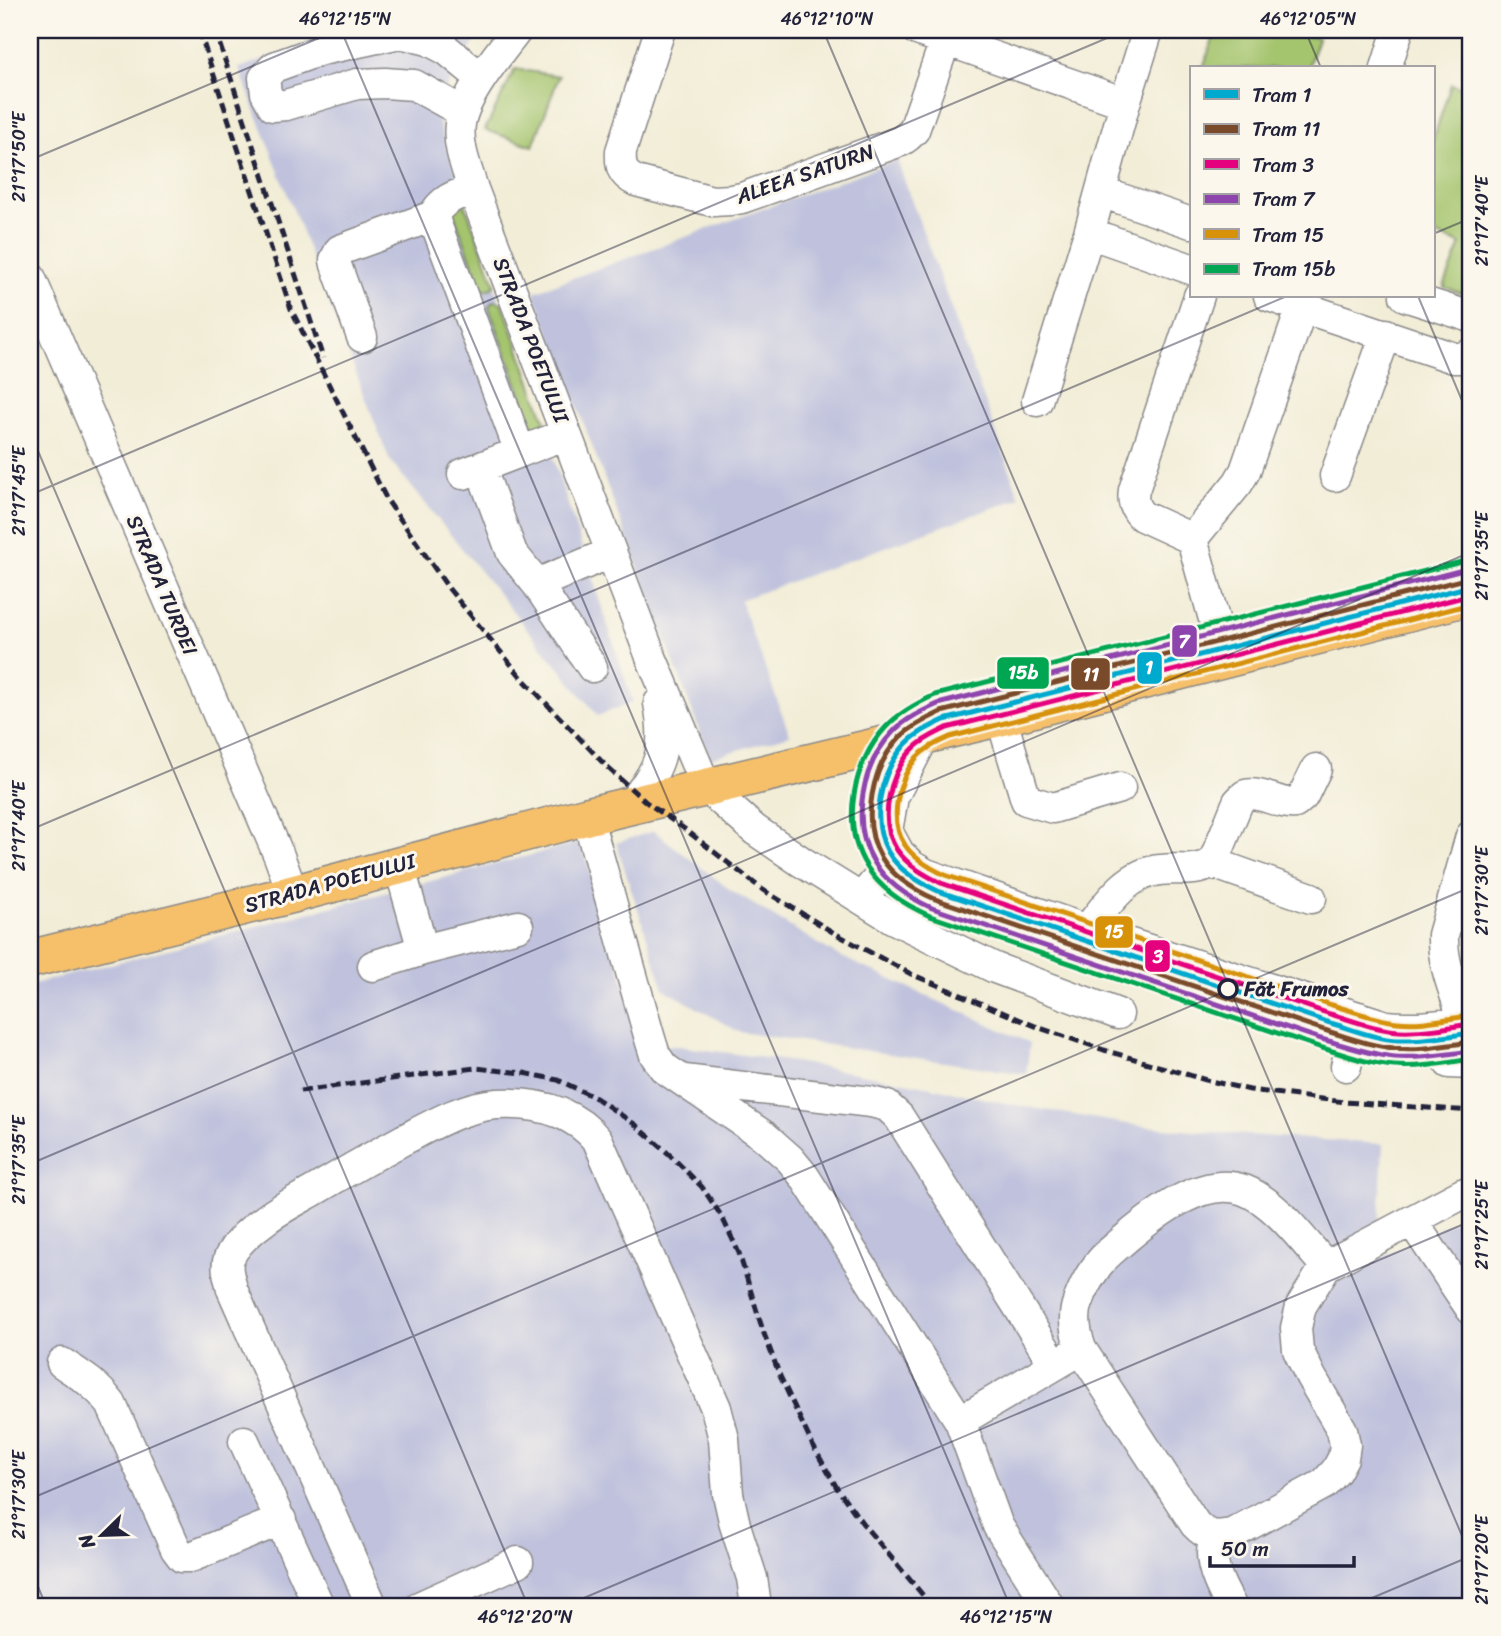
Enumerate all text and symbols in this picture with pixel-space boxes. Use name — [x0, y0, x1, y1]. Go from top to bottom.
text: 46°12'15"N — [299, 3, 392, 35]
text: 46°12'10"N — [780, 3, 874, 35]
text: 46°12'05"N — [1260, 3, 1357, 35]
legend — [1190, 66, 1434, 298]
text: Tram 1 — [1252, 76, 1312, 114]
text: Tram 11 — [1252, 110, 1321, 148]
text: 21°17'50"E — [3, 111, 35, 202]
street label: ALEEA SATURN — [730, 133, 880, 216]
text: Tram 3 — [1252, 146, 1315, 184]
text: 21°17'40"E — [1466, 175, 1498, 266]
text: Tram 7 — [1252, 180, 1317, 218]
text: Tram 15 — [1252, 216, 1325, 254]
text: Tram 15b — [1252, 250, 1336, 288]
street label: STRADA POETULUI — [482, 251, 581, 430]
text: 21°17'45"E — [3, 445, 35, 536]
street label: STRADA TURDEI — [115, 509, 209, 662]
text: 21°17'35"E — [1466, 511, 1498, 600]
line badge: 7 — [1171, 624, 1198, 658]
text: 7 — [1179, 625, 1192, 658]
line badge: 1 — [1136, 651, 1163, 685]
text: 1 — [1145, 651, 1153, 684]
line badge: 15b — [996, 656, 1050, 690]
text: 15b — [1008, 656, 1039, 689]
line badge: 11 — [1070, 657, 1111, 691]
text: 11 — [1083, 658, 1099, 691]
text: 21°17'40"E — [3, 780, 35, 871]
street label: STRADA POETULUI — [240, 842, 421, 924]
text: 21°17'30"E — [1466, 845, 1498, 936]
line badge: 15 — [1094, 915, 1134, 949]
text: 15 — [1104, 915, 1124, 948]
line badge: 3 — [1144, 939, 1171, 973]
text: 3 — [1152, 940, 1164, 973]
place label: Făt Frumos — [1243, 970, 1350, 1008]
marker: Făt Frumos — [1218, 979, 1238, 999]
text: 21°17'35"E — [3, 1115, 35, 1204]
text: 21°17'25"E — [1466, 1179, 1498, 1270]
text: 21°17'30"E — [3, 1449, 35, 1540]
north arrow — [66, 1500, 136, 1570]
text: 21°17'20"E — [1466, 1514, 1498, 1605]
scale bar — [1210, 1524, 1354, 1568]
text: N — [69, 1528, 105, 1555]
text: 50 m — [1221, 1530, 1269, 1568]
text: 46°12'20"N — [477, 1601, 573, 1633]
text: 46°12'15"N — [960, 1601, 1053, 1633]

